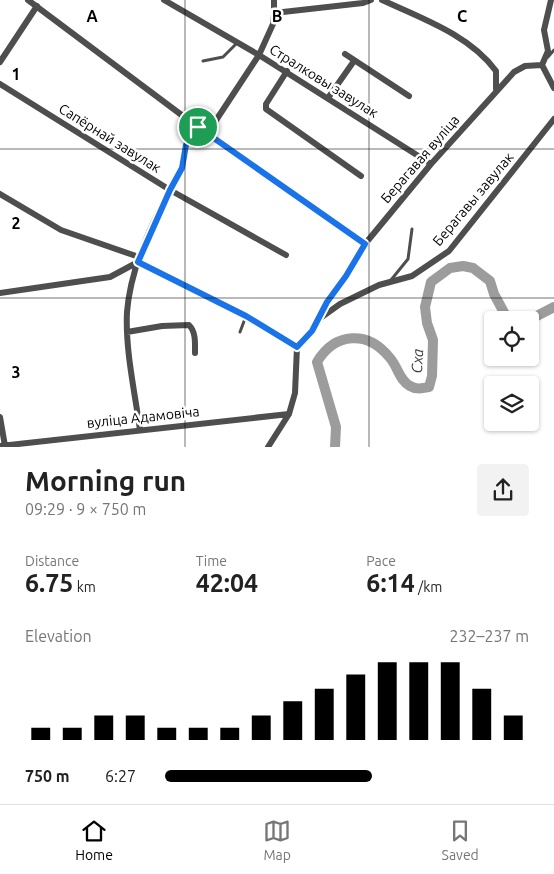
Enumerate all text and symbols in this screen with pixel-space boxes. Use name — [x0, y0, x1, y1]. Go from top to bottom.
text: A — [86, 7, 98, 25]
text: B — [272, 7, 282, 25]
text: C — [457, 7, 467, 25]
street label: Стралковы завулак — [267, 41, 381, 121]
text: 1 — [11, 65, 21, 83]
street label: Сапёрнай завулак — [56, 100, 164, 176]
pin — [177, 106, 219, 148]
street label: Берагавая вуліца — [377, 112, 463, 206]
icon: arrive — [184, 113, 212, 141]
street label: Берагавы завулак — [429, 149, 517, 249]
text: 2 — [11, 214, 21, 232]
map controls — [484, 311, 539, 431]
button: locate — [484, 311, 539, 366]
water label: Сха — [408, 348, 426, 374]
text: 3 — [11, 363, 21, 381]
button: layers — [484, 376, 539, 431]
street label: вуліца Адамовіча — [86, 403, 200, 431]
button: share — [477, 464, 529, 516]
text: Morning run — [25, 465, 186, 496]
text: 09:29 · 9 × 750 m — [25, 500, 146, 518]
text: Distance — [25, 553, 79, 569]
text: Time — [196, 553, 227, 569]
text: Pace — [366, 553, 396, 569]
text: 6.75 — [25, 569, 73, 597]
text: 42:04 — [196, 569, 258, 597]
text: 6:14 — [366, 569, 415, 597]
text: km — [73, 579, 96, 595]
text: /km — [415, 579, 442, 595]
text: Elevation — [25, 627, 92, 645]
text: 232–237 m — [449, 627, 529, 645]
text: 750 m — [25, 767, 70, 785]
text: 6:27 — [105, 767, 136, 785]
tab: Home — [75, 817, 113, 863]
tab: Map — [263, 817, 291, 863]
tab: Saved — [442, 817, 479, 863]

